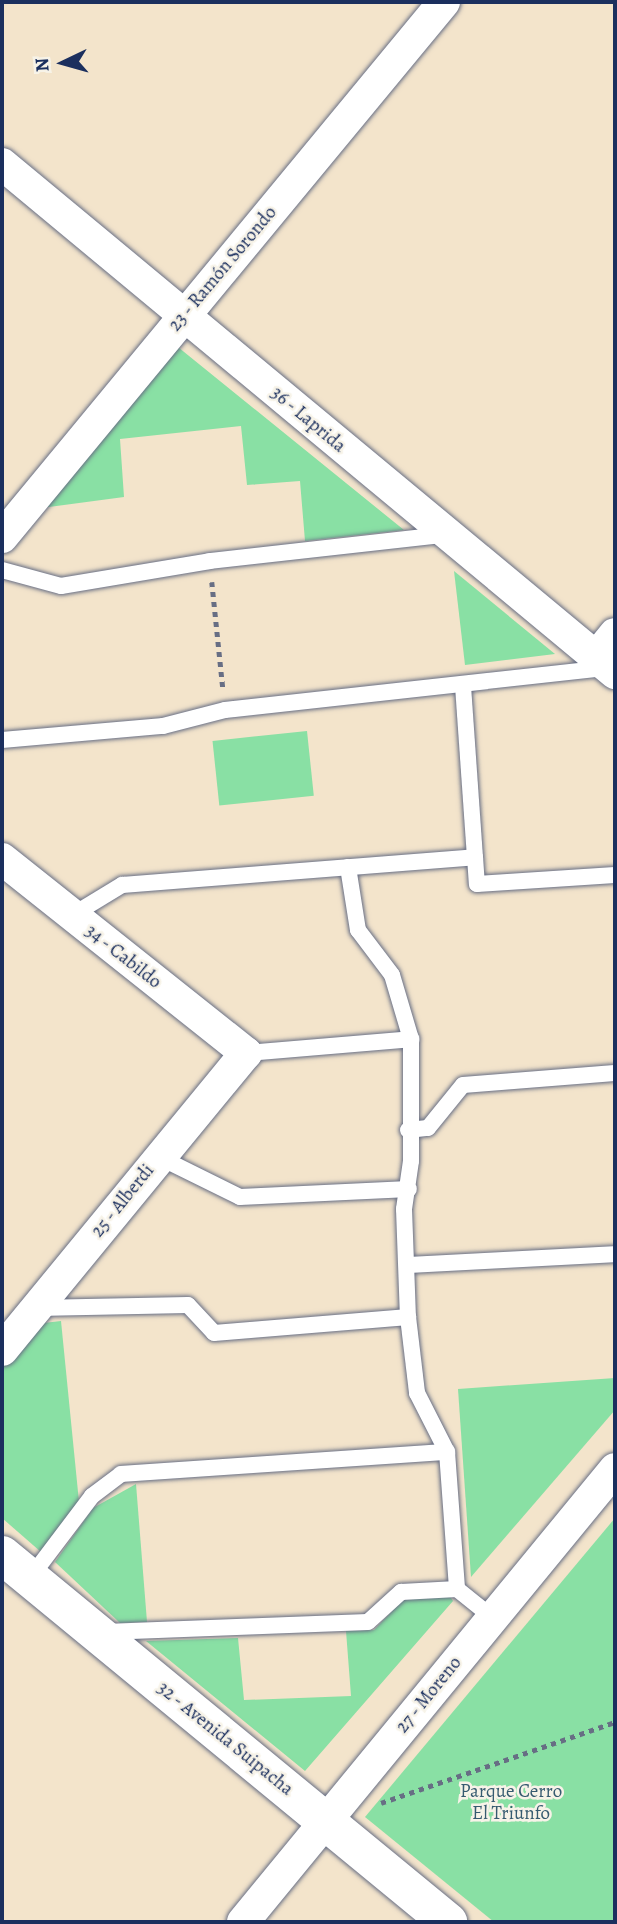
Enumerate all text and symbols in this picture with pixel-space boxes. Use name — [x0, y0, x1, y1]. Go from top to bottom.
north arrow — [28, 28, 98, 98]
text: N — [29, 57, 56, 73]
street label: 23 - Ramón Sorondo — [164, 202, 282, 336]
street label: 36 - Laprida — [266, 382, 350, 458]
street label: 34 - Cabildo — [80, 920, 166, 994]
street label: 25 - Alberdi — [86, 1160, 160, 1242]
street label: 27 - Moreno — [391, 1652, 467, 1738]
street label: 32 - Avenida Suipacha — [152, 1677, 298, 1801]
park label: Parque Cerro El Triunfo — [460, 1781, 562, 1825]

